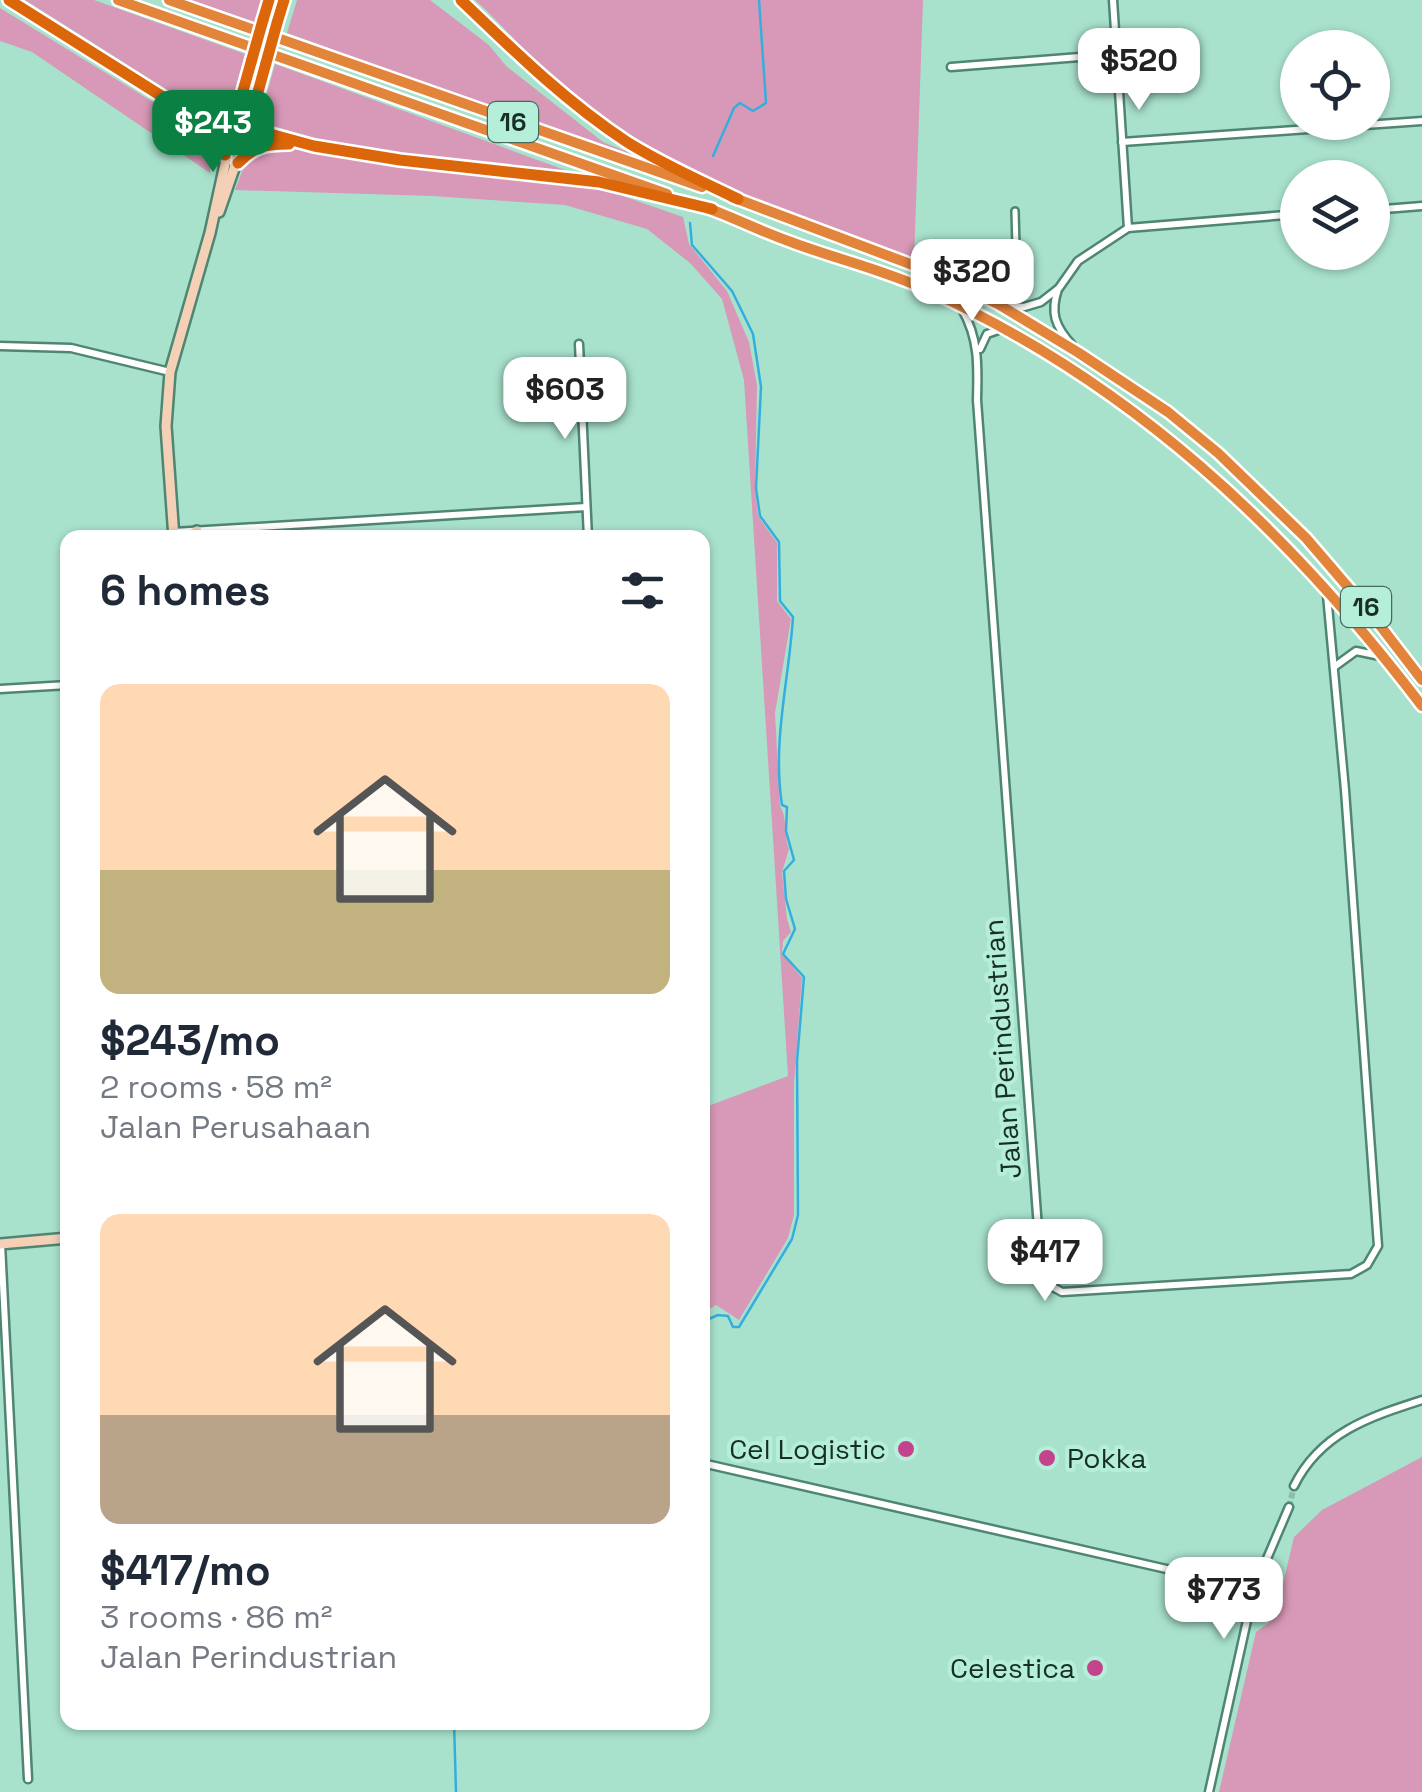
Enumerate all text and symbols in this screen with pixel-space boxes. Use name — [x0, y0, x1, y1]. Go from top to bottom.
pin: $520 — [1080, 28, 1198, 113]
map controls — [1280, 30, 1390, 270]
button: locate — [1280, 30, 1390, 140]
text: $520 — [1100, 40, 1178, 80]
pin: $243 — [154, 90, 272, 175]
text: $243 — [174, 102, 252, 142]
road number: 16 — [488, 102, 538, 142]
button: layers — [1280, 160, 1390, 270]
pin: $320 — [913, 239, 1031, 324]
text: $320 — [933, 251, 1011, 291]
pin: $603 — [506, 357, 624, 442]
text: $603 — [525, 369, 605, 409]
icon: filters — [615, 563, 670, 618]
text: 6 homes — [100, 564, 270, 617]
road number: 16 — [1341, 587, 1391, 627]
icon: home — [295, 749, 475, 929]
street label: Jalan Perindustrian — [975, 918, 1029, 1180]
text: $243/mo — [100, 1014, 280, 1067]
text: 2 rooms · 58 m² — [100, 1067, 332, 1107]
text: Jalan Perusahaan — [100, 1107, 371, 1147]
pin: $417 — [986, 1219, 1104, 1304]
text: $417 — [1010, 1231, 1080, 1271]
icon: home — [295, 1279, 475, 1459]
place label: Cel Logistic — [729, 1431, 886, 1467]
marker: Cel Logistic — [895, 1438, 917, 1460]
place label: Pokka — [1067, 1440, 1147, 1476]
marker: Pokka — [1036, 1447, 1058, 1469]
text: $417/mo — [100, 1544, 271, 1597]
pin: $773 — [1165, 1557, 1283, 1642]
text: $773 — [1187, 1569, 1261, 1609]
text: 3 rooms · 86 m² — [100, 1597, 332, 1637]
text: Jalan Perindustrian — [100, 1637, 397, 1677]
place label: Celestica — [950, 1650, 1075, 1686]
marker: Celestica — [1084, 1657, 1106, 1679]

